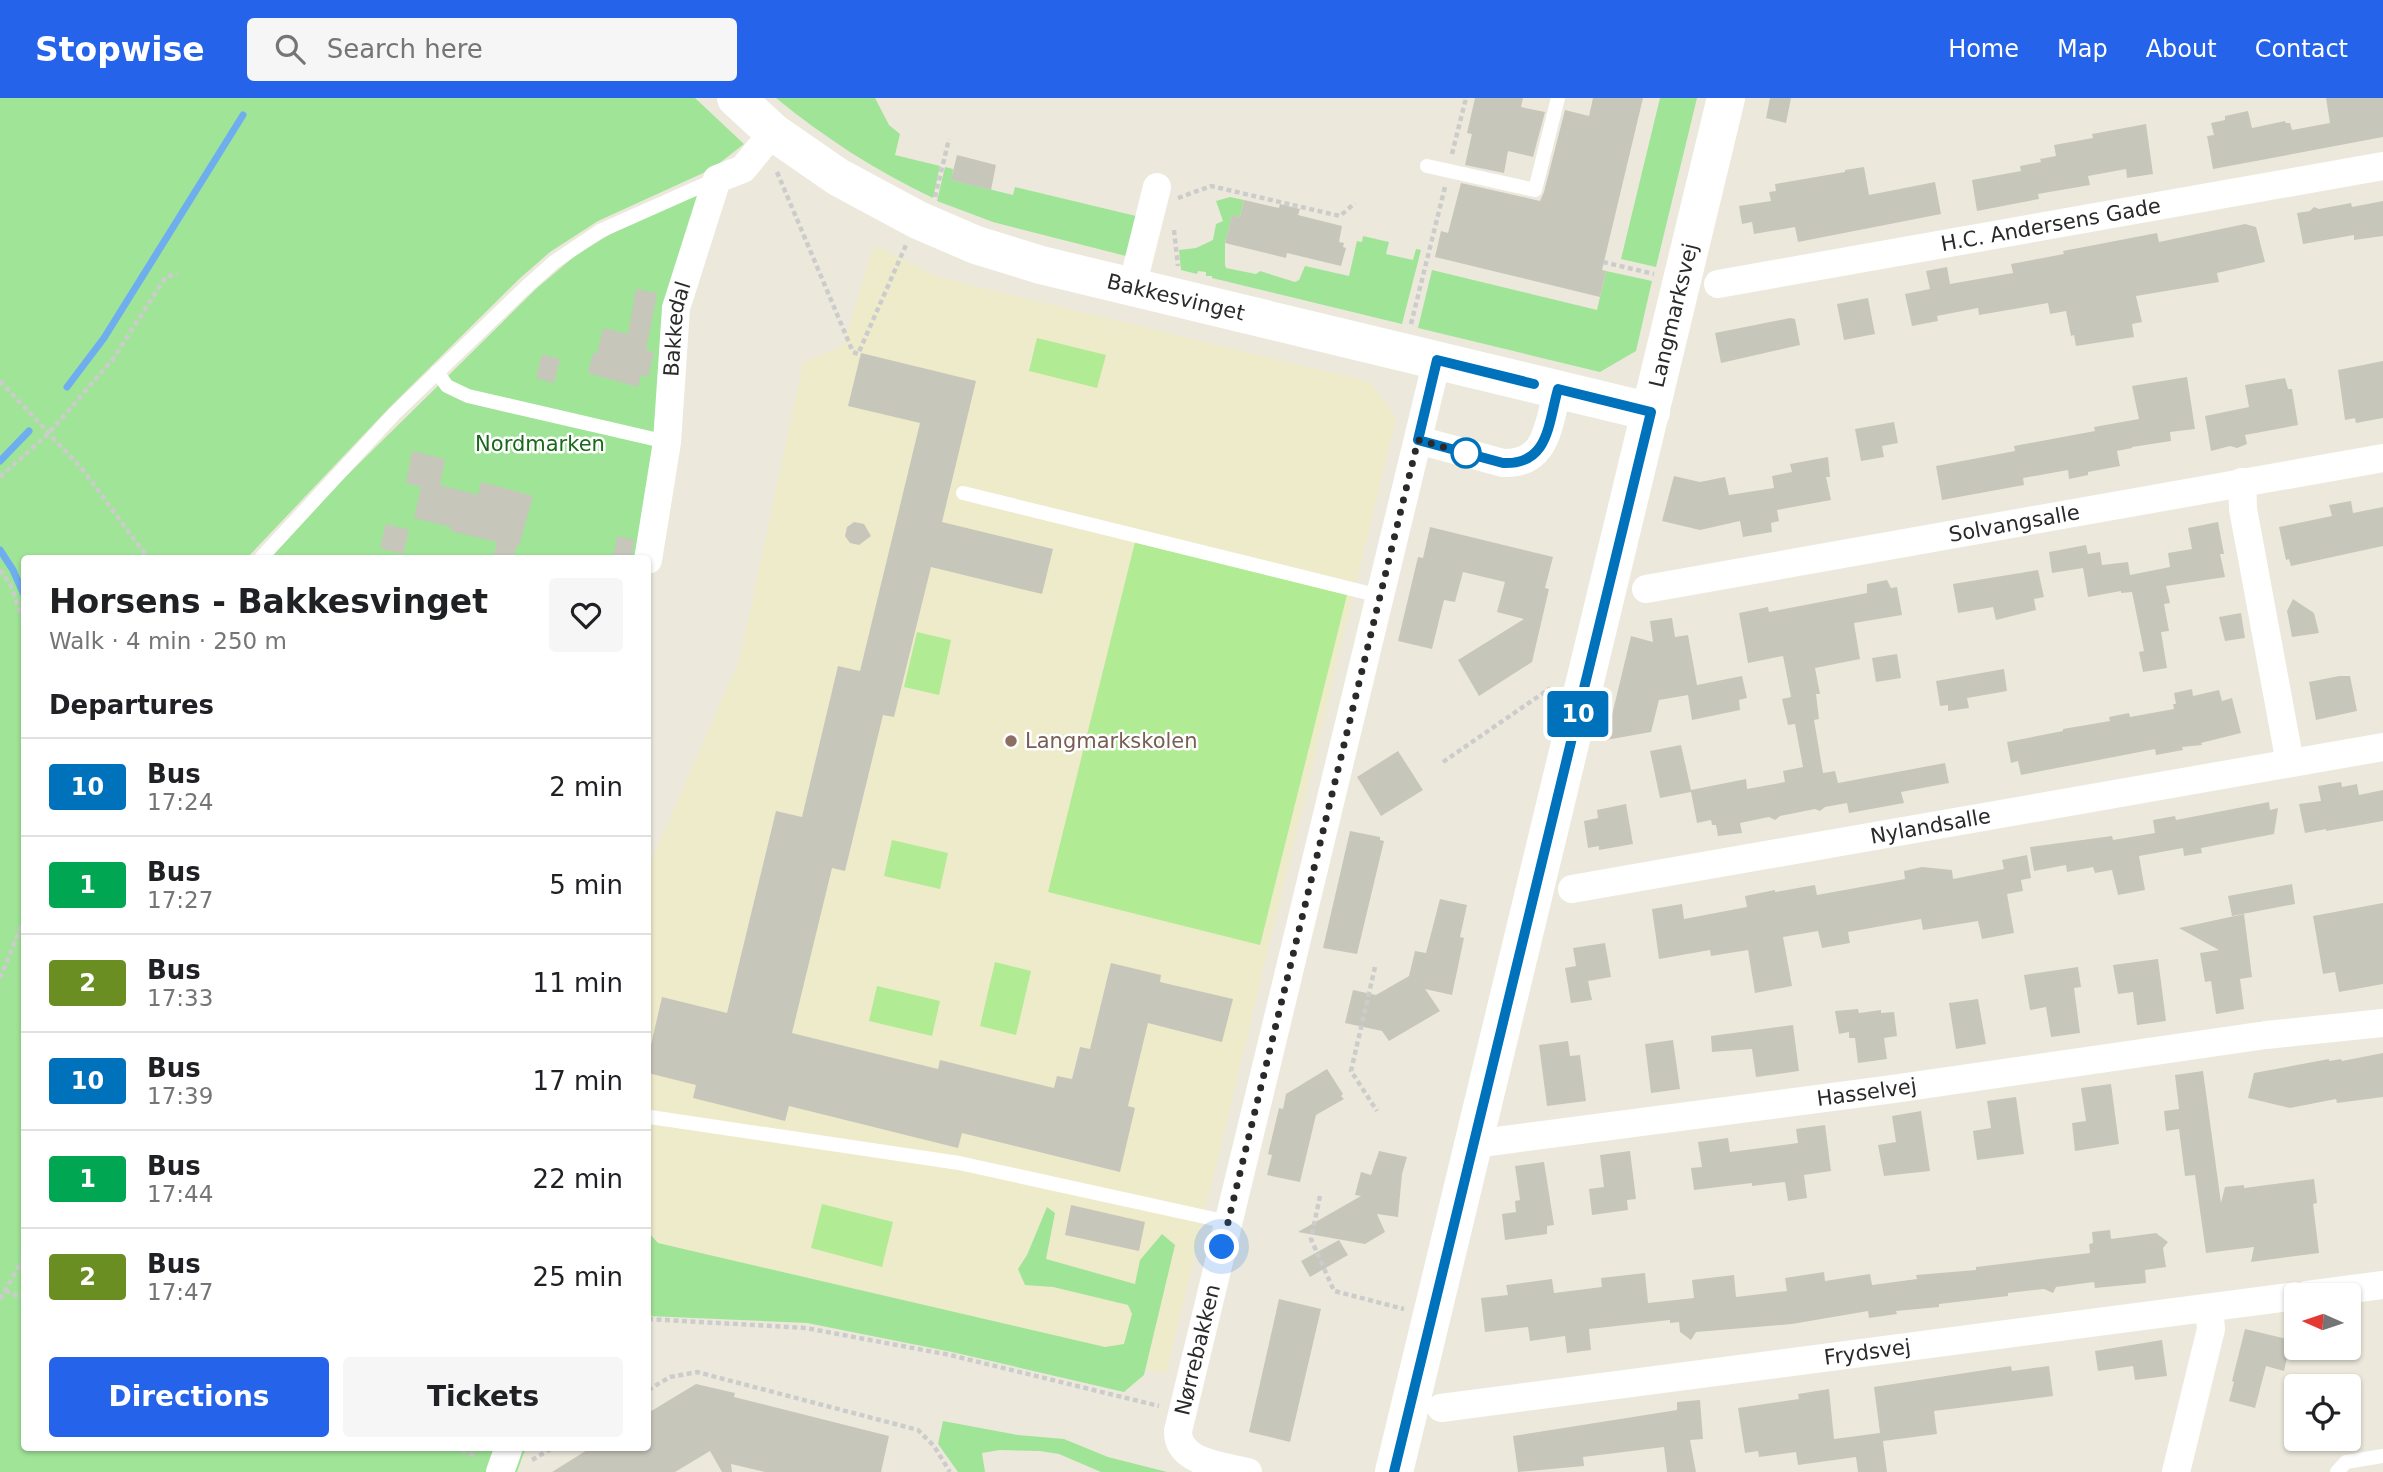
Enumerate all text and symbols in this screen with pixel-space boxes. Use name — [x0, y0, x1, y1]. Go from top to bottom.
search box — [247, 18, 737, 81]
text: Stopwise — [35, 30, 205, 69]
icon: search — [271, 30, 309, 68]
text: Search here — [327, 34, 483, 64]
text: Home — [1948, 35, 2019, 63]
text: Map — [2057, 35, 2108, 63]
text: About — [2146, 35, 2217, 63]
text: Contact — [2255, 35, 2348, 63]
street label: H.C. Andersens Gade — [1939, 194, 2163, 256]
street label: Langmarksvej — [1645, 241, 1702, 390]
street label: Bakkesvinget — [1105, 269, 1247, 326]
street label: Bakkedal — [659, 279, 696, 377]
park label: Nordmarken — [475, 432, 605, 456]
unlabelled marker — [1451, 438, 1481, 468]
street label: Solvangsalle — [1947, 500, 2082, 547]
button: heart — [549, 578, 623, 652]
text: Horsens - Bakkesvinget — [49, 582, 488, 621]
text: Walk · 4 min · 250 m — [49, 628, 287, 654]
text: Departures — [49, 690, 214, 720]
line badge: 10 — [1546, 691, 1610, 737]
text: 10 — [1561, 700, 1595, 728]
place label: Langmarkskolen — [1025, 729, 1198, 753]
marker: Langmarkskolen — [1003, 733, 1019, 749]
text: Bus — [147, 759, 201, 789]
text: 2 min — [549, 772, 623, 802]
text: 10 — [71, 773, 104, 801]
text: 17:24 — [147, 789, 213, 815]
street label: Nylandsalle — [1868, 804, 1993, 849]
text: Bus — [147, 857, 201, 887]
text: 5 min — [549, 870, 623, 900]
text: 1 — [79, 871, 96, 899]
text: 17:27 — [147, 887, 213, 913]
text: Bus — [147, 955, 201, 985]
text: 11 min — [533, 968, 623, 998]
text: 2 — [79, 969, 96, 997]
text: 17:33 — [147, 985, 213, 1011]
text: Bus — [147, 1053, 201, 1083]
text: 17 min — [533, 1066, 623, 1096]
text: 10 — [71, 1067, 104, 1095]
street label: Hasselvej — [1815, 1074, 1918, 1111]
text: 17:39 — [147, 1083, 213, 1109]
text: Bus — [147, 1151, 201, 1181]
text: 22 min — [533, 1164, 623, 1194]
text: 1 — [79, 1165, 96, 1193]
text: 17:44 — [147, 1181, 213, 1207]
your location — [1204, 1229, 1239, 1264]
text: Bus — [147, 1249, 201, 1279]
text: 25 min — [533, 1262, 623, 1292]
text: 2 — [79, 1263, 96, 1291]
text: 17:47 — [147, 1279, 213, 1305]
street label: Nørrebakken — [1170, 1282, 1225, 1418]
north arrow — [2284, 1283, 2361, 1360]
map controls — [2284, 1283, 2361, 1451]
street label: Frydsvej — [1823, 1335, 1912, 1370]
button: Directions — [49, 1357, 329, 1437]
button: Tickets — [343, 1357, 623, 1437]
button: locate — [2284, 1374, 2361, 1451]

